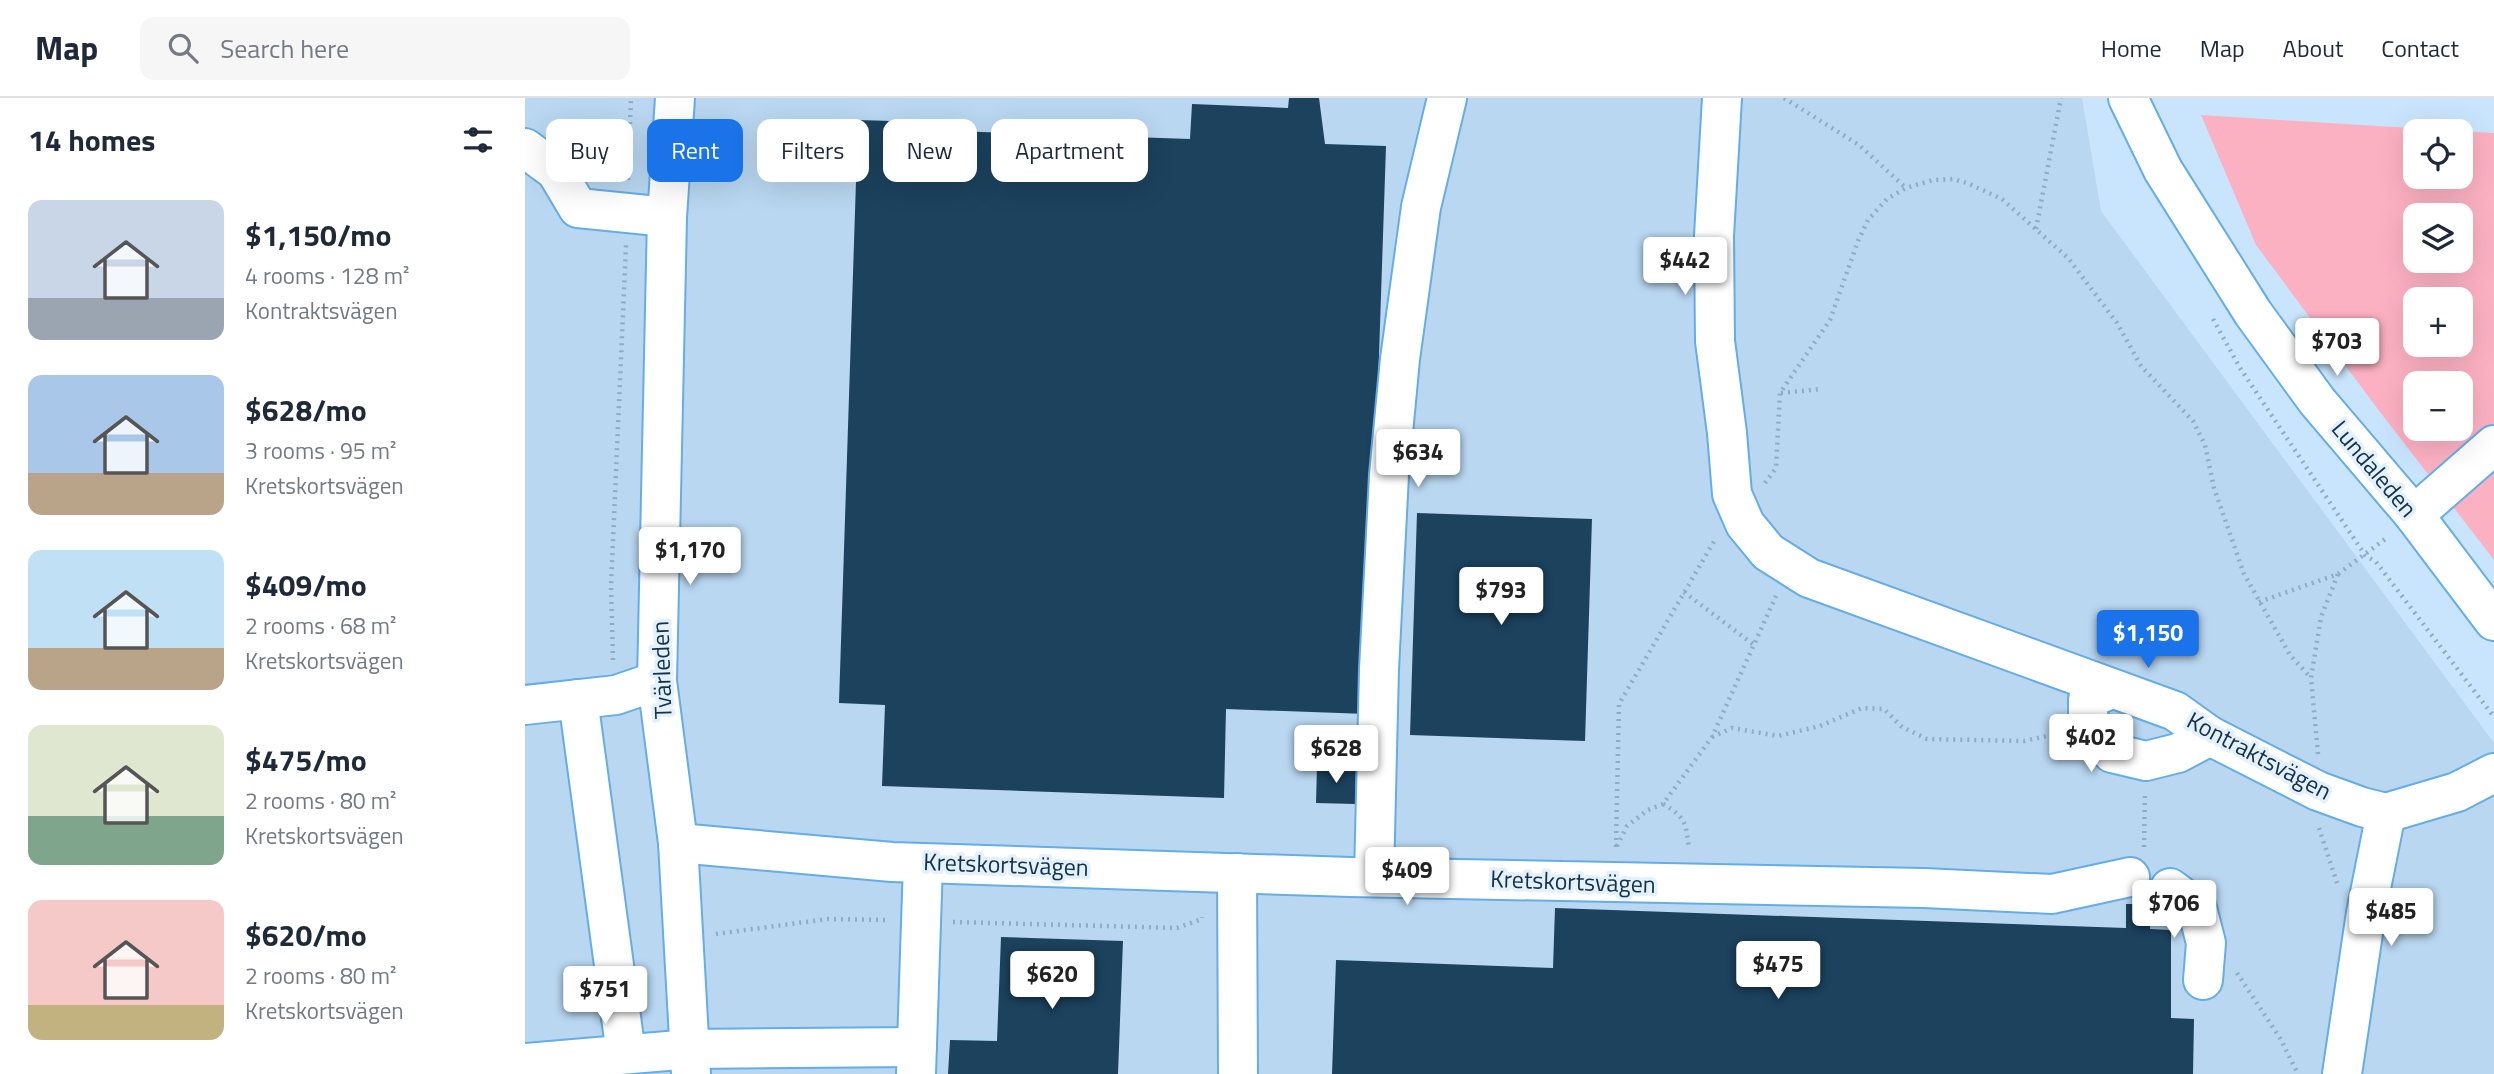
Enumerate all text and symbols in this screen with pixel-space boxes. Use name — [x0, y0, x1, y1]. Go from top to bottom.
search box — [140, 17, 630, 80]
text: Map — [35, 23, 98, 73]
icon: search — [164, 29, 202, 67]
text: Search here — [220, 29, 349, 68]
text: Home — [2101, 30, 2162, 66]
text: Map — [2200, 30, 2245, 66]
text: About — [2283, 30, 2343, 66]
text: Contact — [2381, 30, 2459, 66]
text: 14 homes — [28, 117, 155, 163]
chip: Buy — [546, 119, 633, 182]
chip: Rent — [647, 119, 743, 182]
chip: Filters — [757, 119, 869, 182]
chip: New — [883, 119, 977, 182]
chip: Apartment — [991, 119, 1148, 182]
map controls — [2403, 119, 2473, 441]
button: locate — [2403, 119, 2473, 189]
icon: filters — [459, 121, 497, 159]
button: layers — [2403, 203, 2473, 273]
text: $1,150/mo — [245, 212, 391, 258]
icon: home — [84, 228, 168, 312]
pin: $442 — [1644, 238, 1726, 297]
text: $442 — [1659, 242, 1711, 277]
text: 4 rooms · 128 m² — [245, 258, 409, 293]
button: + — [2403, 287, 2473, 357]
text: Kontraktsvägen — [245, 293, 398, 328]
pin: $703 — [2296, 318, 2378, 378]
text: $703 — [2311, 323, 2363, 358]
button: − — [2403, 371, 2473, 441]
text: $628/mo — [245, 387, 367, 433]
icon: home — [84, 403, 168, 487]
street label: Lundaleden — [2323, 412, 2426, 525]
pin: $634 — [1377, 430, 1459, 489]
text: 3 rooms · 95 m² — [245, 433, 396, 468]
text: $634 — [1392, 434, 1444, 469]
text: Kretskortsvägen — [245, 468, 404, 503]
pin: $1,170 — [633, 528, 747, 587]
text: $1,170 — [655, 532, 725, 567]
text: $409/mo — [245, 562, 367, 608]
pin: $793 — [1460, 568, 1542, 627]
text: $793 — [1475, 572, 1527, 607]
icon: home — [84, 578, 168, 662]
text: 2 rooms · 68 m² — [245, 608, 396, 643]
pin: $1,150 — [2091, 610, 2205, 670]
text: $1,150 — [2113, 615, 2183, 650]
street label: Tvärleden — [641, 620, 681, 720]
text: Kretskortsvägen — [245, 643, 404, 678]
street label: Kontraktsvägen — [2181, 702, 2338, 808]
pin: $402 — [2050, 714, 2132, 774]
text: $402 — [2065, 719, 2117, 754]
pin: $628 — [1295, 726, 1377, 785]
text: $628 — [1310, 730, 1362, 765]
text: $475/mo — [245, 737, 367, 783]
icon: home — [84, 753, 168, 837]
text: 2 rooms · 80 m² — [245, 783, 396, 818]
text: Kretskortsvägen — [245, 818, 404, 853]
street label: Kretskortsvägen — [923, 843, 1089, 885]
pin: $409 — [1366, 848, 1448, 907]
text: $409 — [1381, 852, 1433, 887]
street label: Kretskortsvägen — [1490, 860, 1656, 902]
pin: $706 — [2133, 880, 2215, 940]
text: $706 — [2148, 885, 2200, 920]
pin: $485 — [2350, 888, 2432, 948]
text: $485 — [2365, 893, 2417, 928]
text: $620/mo — [245, 912, 367, 958]
icon: home — [84, 928, 168, 1012]
pin: $475 — [1737, 942, 1819, 1001]
text: $475 — [1752, 946, 1804, 981]
pin: $620 — [1011, 951, 1093, 1011]
text: $620 — [1026, 956, 1078, 991]
text: 2 rooms · 80 m² — [245, 958, 396, 993]
pin: $751 — [564, 967, 646, 1026]
text: $751 — [579, 971, 631, 1006]
text: Kretskortsvägen — [245, 993, 404, 1028]

